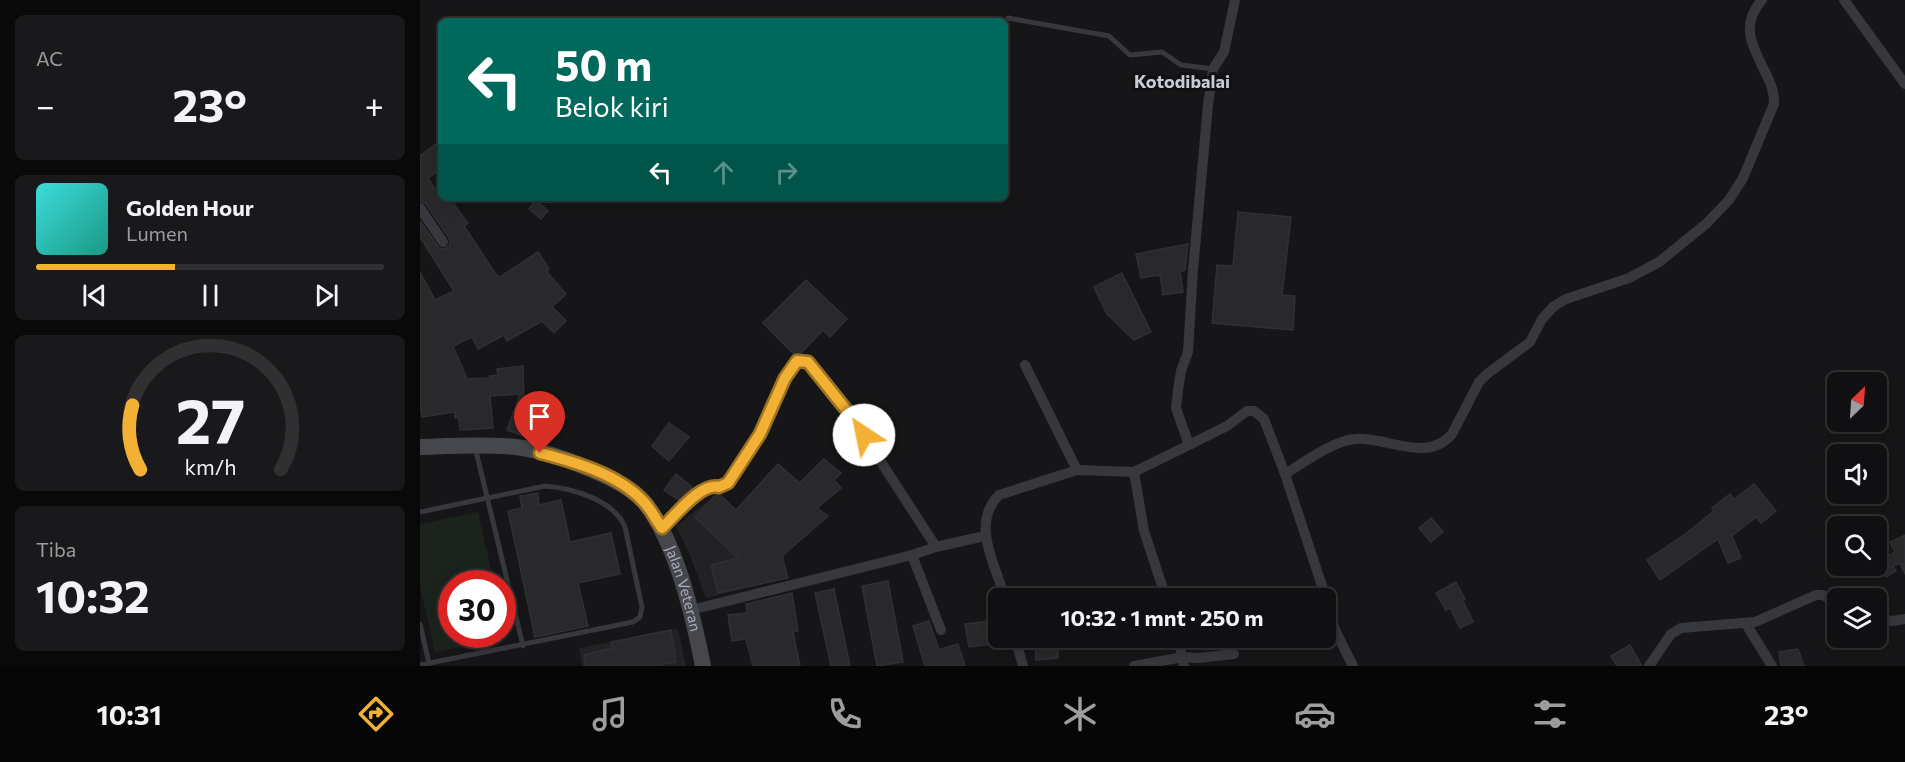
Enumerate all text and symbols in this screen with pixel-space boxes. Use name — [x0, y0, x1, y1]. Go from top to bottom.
text: 50 m — [555, 38, 652, 90]
icon: left — [456, 42, 534, 120]
text: AC — [36, 46, 63, 70]
district label: Kotodibalai — [1134, 70, 1230, 92]
text: 23° — [173, 76, 247, 131]
text: − — [36, 84, 55, 125]
text: + — [365, 84, 384, 125]
text: Belok kiri — [555, 90, 669, 123]
icon: left — [644, 156, 677, 189]
icon: ahead — [707, 156, 740, 189]
icon: right — [770, 156, 803, 189]
text: Golden Hour — [126, 194, 254, 221]
text: Lumen — [126, 221, 188, 245]
icon: previous — [78, 279, 111, 312]
icon: pause — [194, 279, 227, 312]
icon: next — [310, 279, 343, 312]
north arrow — [1827, 372, 1887, 432]
map controls — [1827, 372, 1887, 648]
text: 27 — [175, 381, 245, 457]
pin — [514, 391, 565, 453]
icon: arrive — [523, 400, 556, 433]
position arrow — [832, 403, 896, 467]
button: sound — [1827, 444, 1887, 504]
text: km/h — [184, 453, 236, 479]
button: search — [1827, 516, 1887, 576]
text: Tiba — [36, 537, 76, 561]
street label: Jalan Veteran — [662, 542, 705, 633]
text: 10:32 — [36, 567, 150, 622]
speed limit sign: 30 — [438, 570, 516, 648]
button: layers — [1827, 588, 1887, 648]
text: 10:32 · 1 mnt · 250 m — [1061, 604, 1263, 631]
icon: directions — [355, 693, 397, 735]
icon: music — [589, 693, 631, 735]
icon: phone — [824, 693, 866, 735]
icon: climate — [1059, 693, 1101, 735]
icon: car — [1294, 693, 1336, 735]
icon: filters — [1529, 693, 1571, 735]
text: 10:31 — [96, 698, 162, 731]
text: 23° — [1764, 698, 1809, 731]

